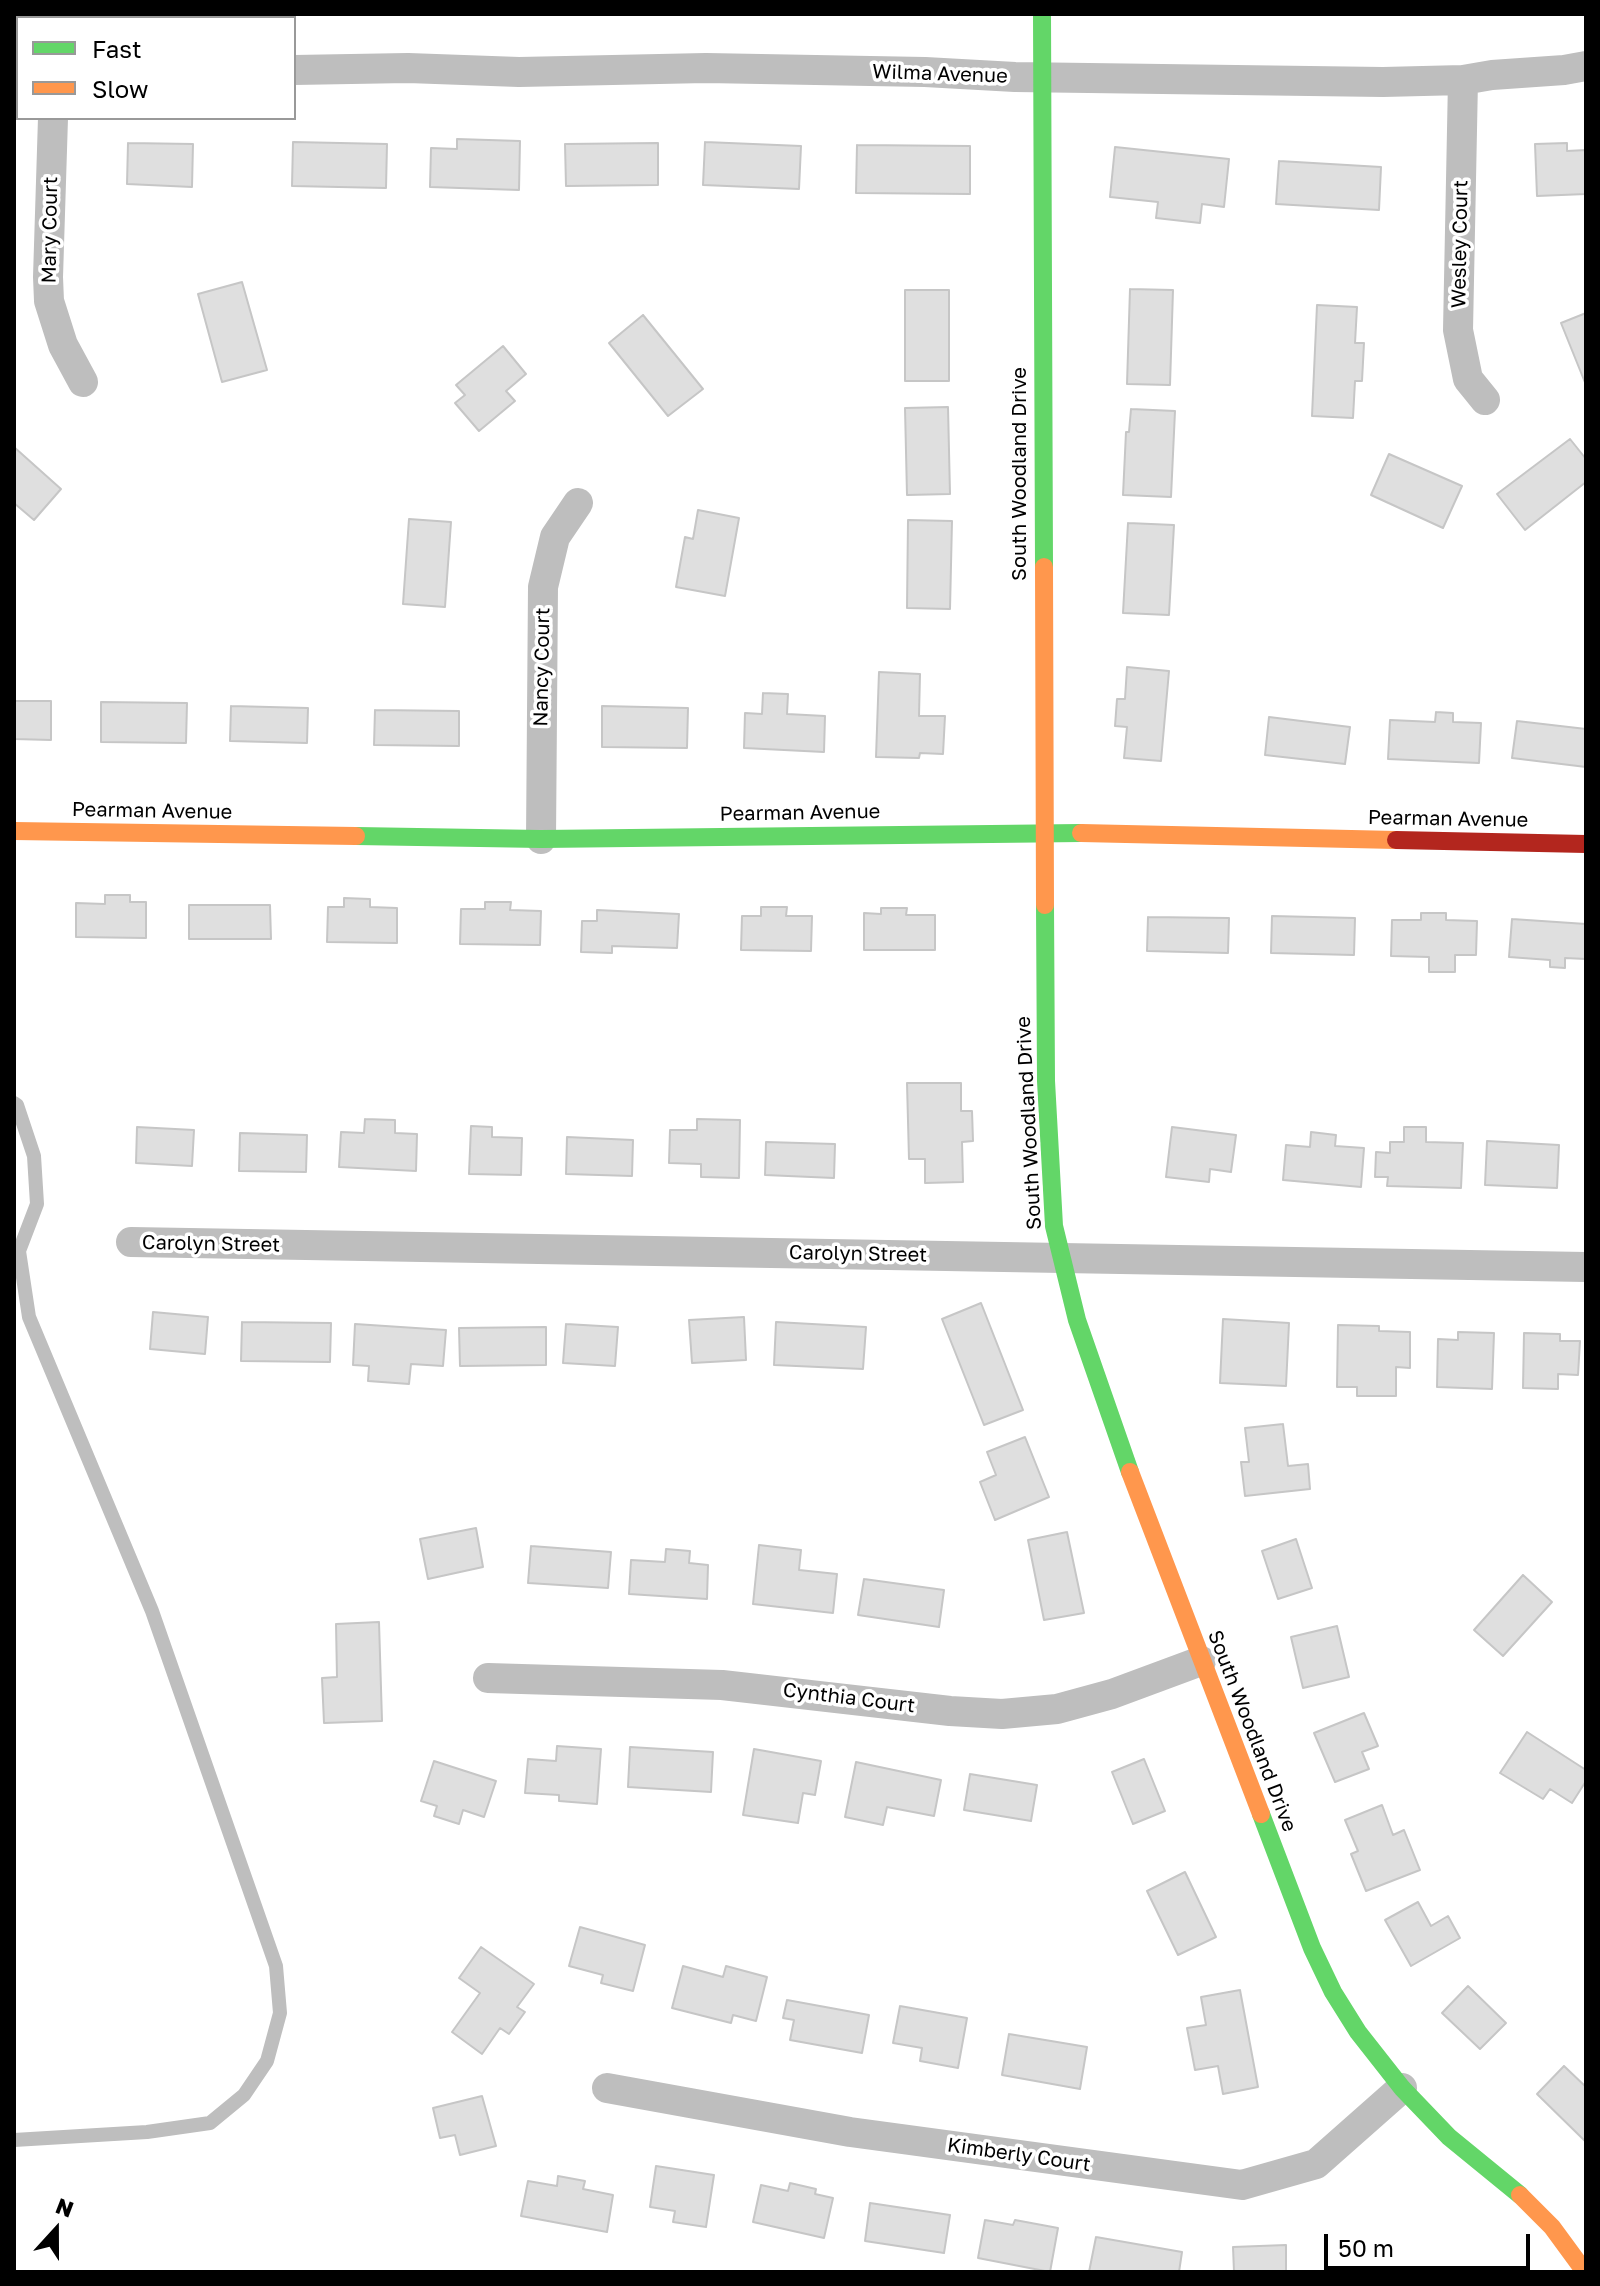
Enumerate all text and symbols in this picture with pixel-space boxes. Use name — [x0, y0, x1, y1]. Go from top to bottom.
legend — [16, 16, 296, 120]
text: Fast — [92, 34, 142, 63]
street label: Wilma Avenue — [872, 60, 1008, 88]
text: Slow — [92, 74, 148, 103]
street label: Mary Court — [37, 176, 63, 284]
street label: Wesley Court — [1447, 180, 1473, 308]
street label: South Woodland Drive — [1008, 367, 1032, 581]
street label: Nancy Court — [529, 607, 555, 727]
street label: Pearman Avenue — [72, 798, 232, 824]
street label: Pearman Avenue — [720, 800, 880, 826]
street label: Pearman Avenue — [1368, 806, 1528, 832]
street label: South Woodland Drive — [1011, 1016, 1047, 1230]
street label: Carolyn Street — [142, 1231, 280, 1257]
street label: Carolyn Street — [789, 1241, 927, 1267]
street label: South Woodland Drive — [1202, 1627, 1302, 1835]
street label: Cynthia Court — [782, 1678, 916, 1718]
street label: Kimberly Court — [946, 2133, 1092, 2177]
north arrow — [16, 2190, 96, 2270]
text: N — [52, 2192, 77, 2223]
scale bar — [1328, 2218, 1534, 2268]
text: 50 m — [1338, 2233, 1394, 2262]

